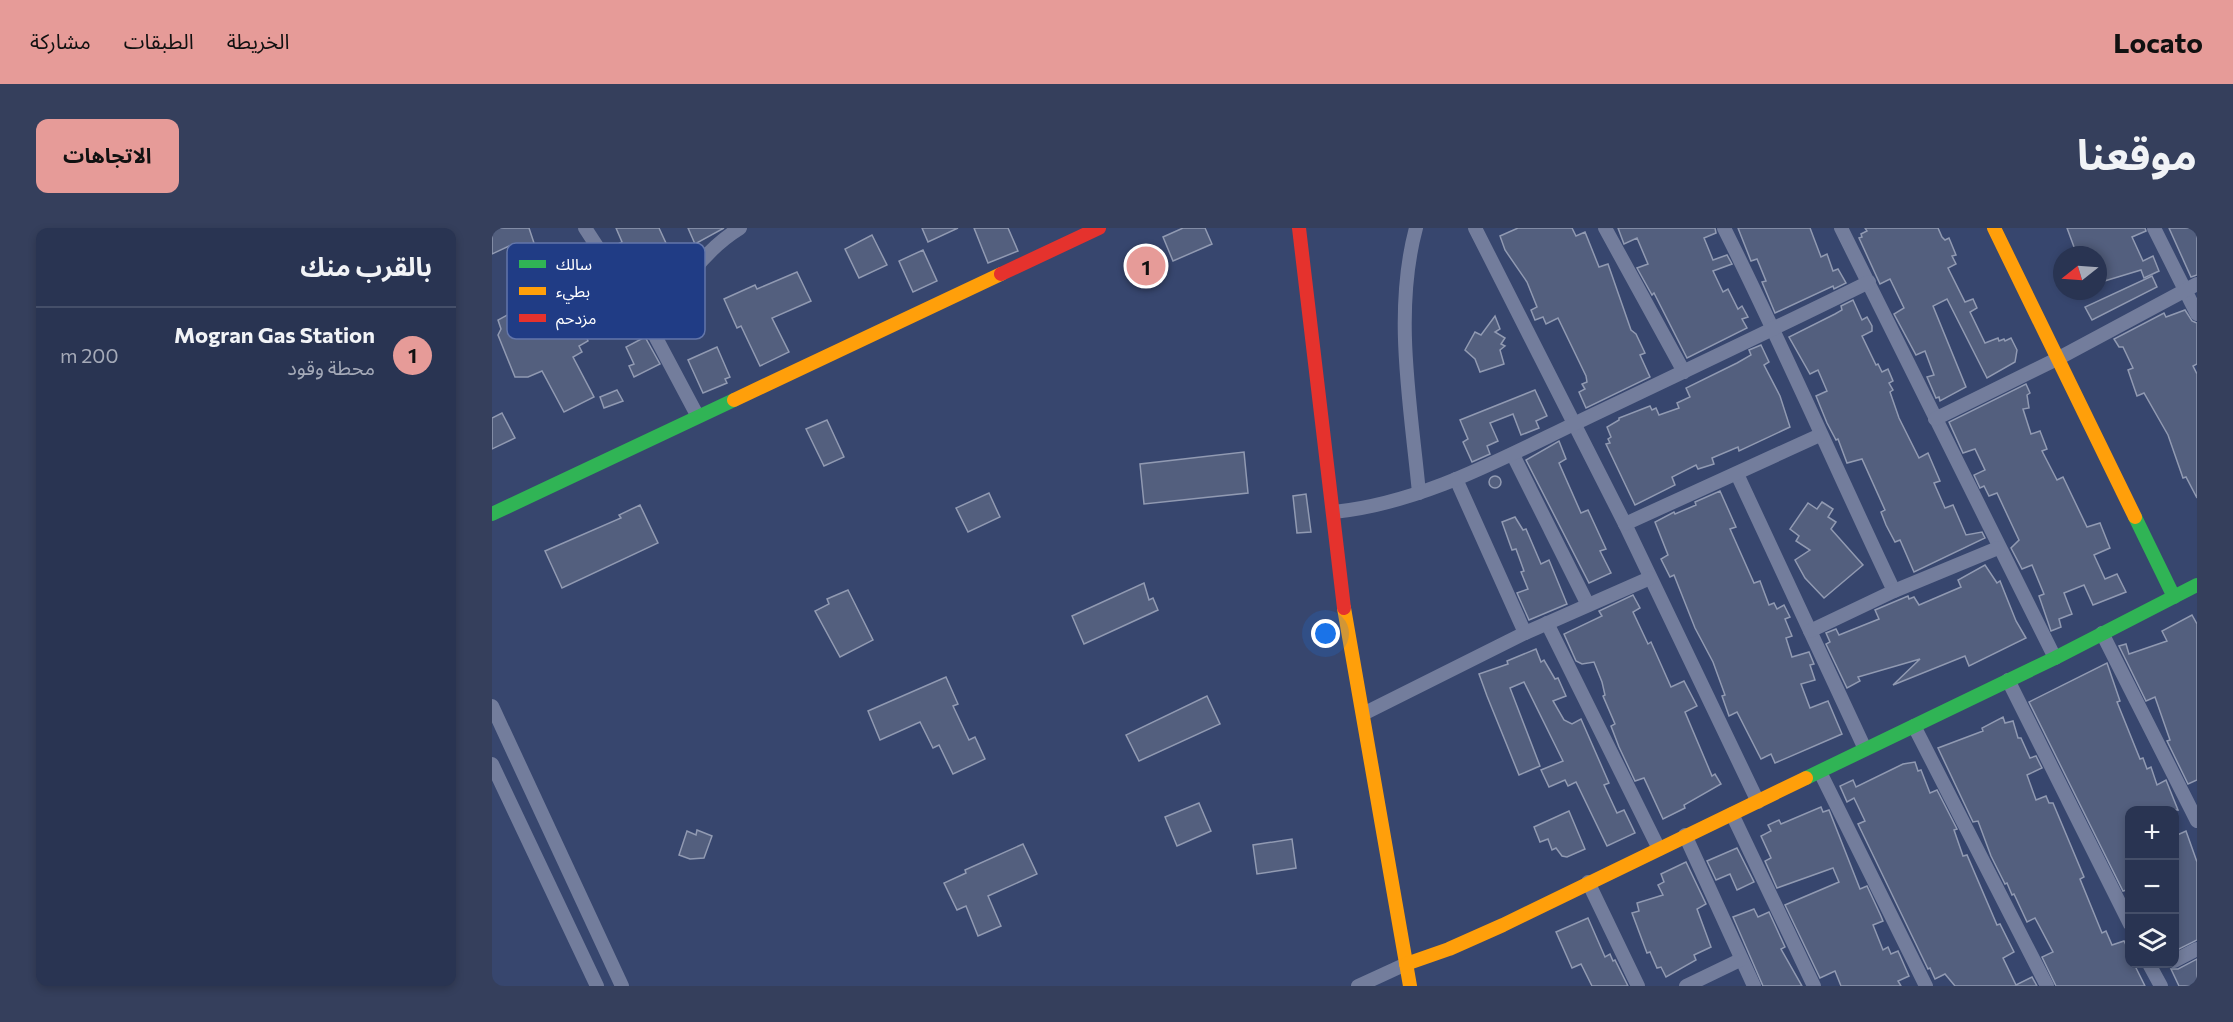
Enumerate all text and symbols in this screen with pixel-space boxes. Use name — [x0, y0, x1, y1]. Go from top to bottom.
text: Locato — [2113, 25, 2203, 59]
text: مشاركة — [30, 28, 91, 53]
text: الطبقات — [124, 28, 194, 53]
text: الخريطة — [227, 28, 290, 53]
button: الاتجاهات — [36, 119, 179, 193]
text: موقعنا — [2077, 127, 2197, 179]
legend — [507, 243, 705, 339]
pin: 1 — [1126, 243, 1166, 288]
north arrow — [2053, 246, 2107, 300]
text: بالقرب منك — [300, 250, 432, 281]
text: سالك — [556, 254, 592, 273]
text: بطيء — [556, 281, 590, 304]
text: مزدحم — [556, 308, 596, 331]
text: Mogran Gas Station — [174, 321, 375, 348]
text: 200 m — [60, 343, 118, 367]
text: 1 — [408, 343, 417, 367]
text: محطة وقود — [287, 355, 375, 379]
your location — [1311, 619, 1340, 648]
map controls — [2125, 806, 2179, 968]
button: + — [2125, 806, 2179, 860]
button: − — [2125, 860, 2179, 914]
button: layers — [2125, 914, 2179, 968]

